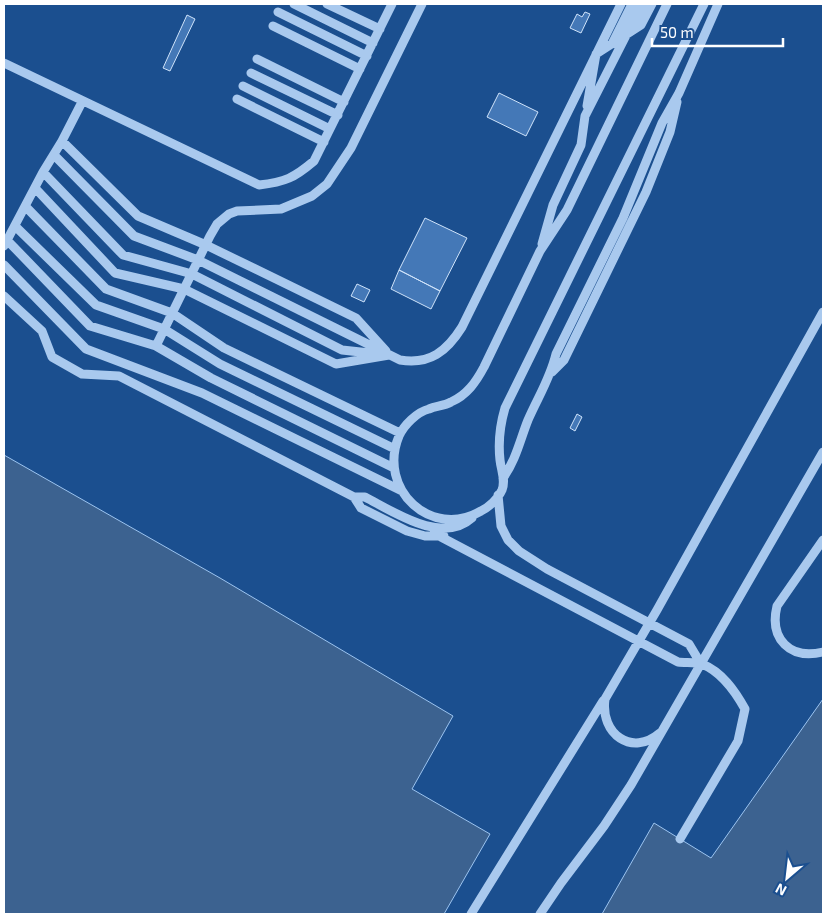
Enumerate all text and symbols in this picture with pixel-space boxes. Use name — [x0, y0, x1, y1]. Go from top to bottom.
scale bar — [652, 15, 783, 47]
text: 50 m — [660, 23, 694, 41]
north arrow — [762, 853, 812, 903]
text: N — [772, 880, 789, 900]

